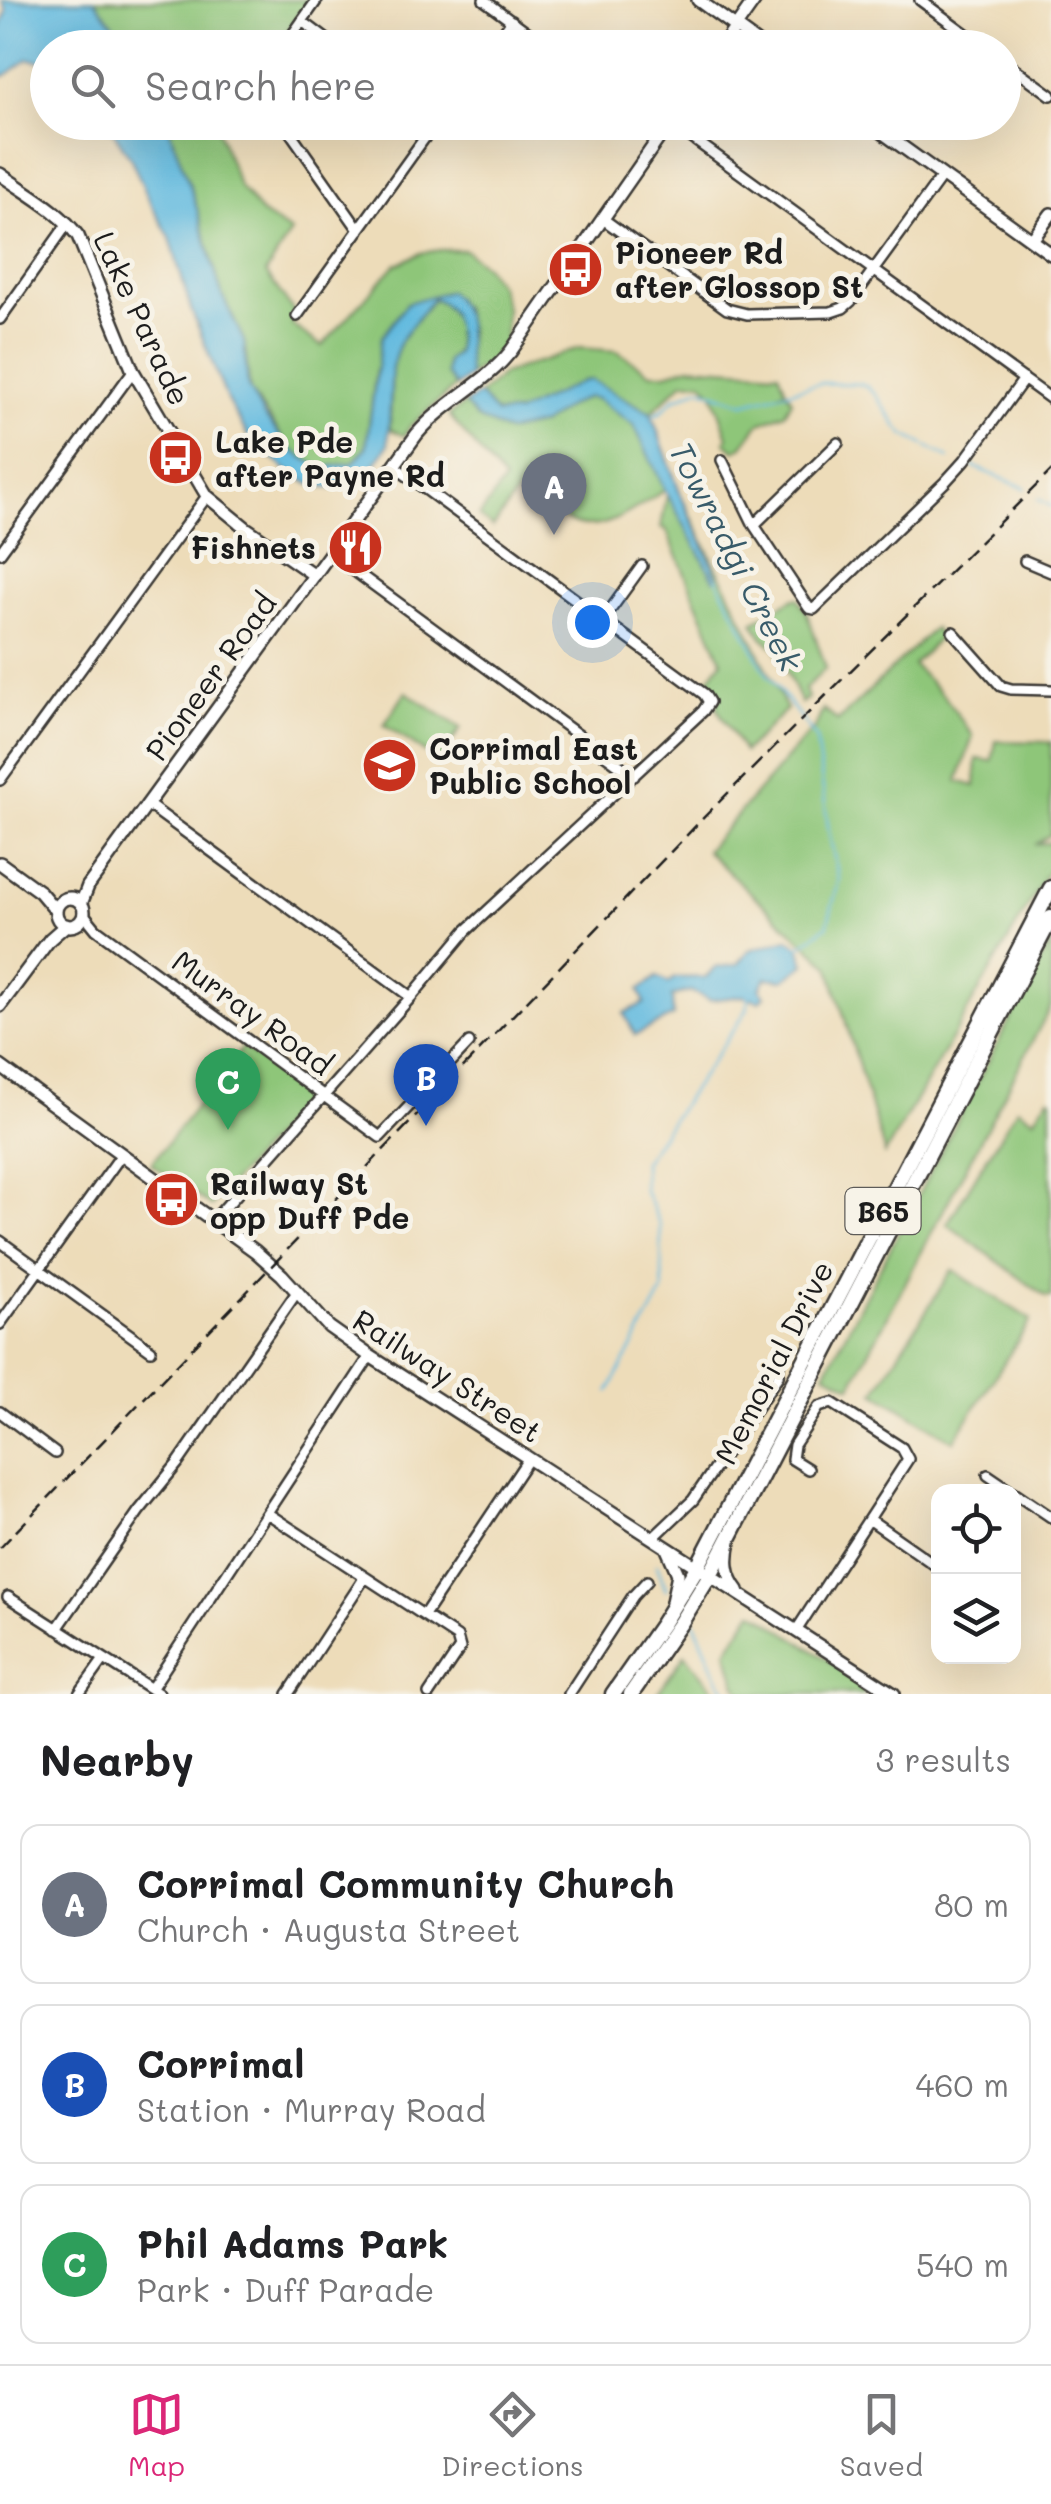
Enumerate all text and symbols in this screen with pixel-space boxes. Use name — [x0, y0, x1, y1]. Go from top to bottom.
search box — [30, 30, 1021, 140]
icon: search — [65, 58, 120, 113]
text: Search here — [145, 60, 376, 110]
street label: Lake Parade — [85, 225, 201, 411]
place label: Pioneer Rd after Glossop St — [615, 232, 864, 306]
bus stop icon: Pioneer Rd after Glossop St — [546, 239, 606, 299]
place label: Lake Pde after Payne Rd — [215, 421, 445, 495]
bus stop icon: Lake Pde after Payne Rd — [146, 428, 206, 488]
water label: Towradgi Creek — [661, 434, 813, 679]
pin: A — [522, 452, 586, 535]
restaurant icon: Fishnets — [325, 517, 385, 577]
place label: Fishnets — [191, 527, 316, 567]
street label: Pioneer Road — [135, 584, 285, 768]
your location — [567, 597, 618, 648]
place label: Corrimal East Public School — [429, 728, 638, 802]
school or university icon: Corrimal East Public School — [360, 735, 420, 795]
street label: Murray Road — [165, 940, 341, 1084]
pin: B — [394, 1044, 458, 1126]
pin: C — [196, 1048, 260, 1130]
place label: Railway St opp Duff Pde — [210, 1163, 409, 1237]
bus stop icon: Railway St opp Duff Pde — [141, 1170, 201, 1230]
road number: B65 — [846, 1188, 920, 1234]
street label: Memorial Drive — [704, 1253, 842, 1471]
street label: Railway Street — [346, 1299, 550, 1451]
map controls — [931, 1484, 1021, 1664]
button: locate — [931, 1484, 1021, 1574]
button: layers — [931, 1574, 1021, 1664]
text: Nearby — [40, 1732, 194, 1787]
text: 3 results — [875, 1738, 1011, 1780]
text: Corrimal Community Church — [137, 1858, 674, 1908]
text: A — [63, 1883, 86, 1925]
text: 80 m — [934, 1883, 1009, 1925]
text: Church · Augusta Street — [137, 1908, 520, 1950]
text: Corrimal — [137, 2038, 304, 2088]
text: B — [64, 2063, 85, 2105]
text: 460 m — [915, 2063, 1009, 2105]
text: Station · Murray Road — [137, 2088, 486, 2130]
text: Phil Adams Park — [137, 2218, 448, 2268]
text: C — [63, 2243, 86, 2285]
text: 540 m — [916, 2243, 1009, 2285]
text: Park · Duff Parade — [137, 2268, 434, 2310]
tab: Map — [128, 2387, 185, 2483]
tab: Directions — [441, 2387, 584, 2483]
tab: Saved — [840, 2387, 923, 2483]

